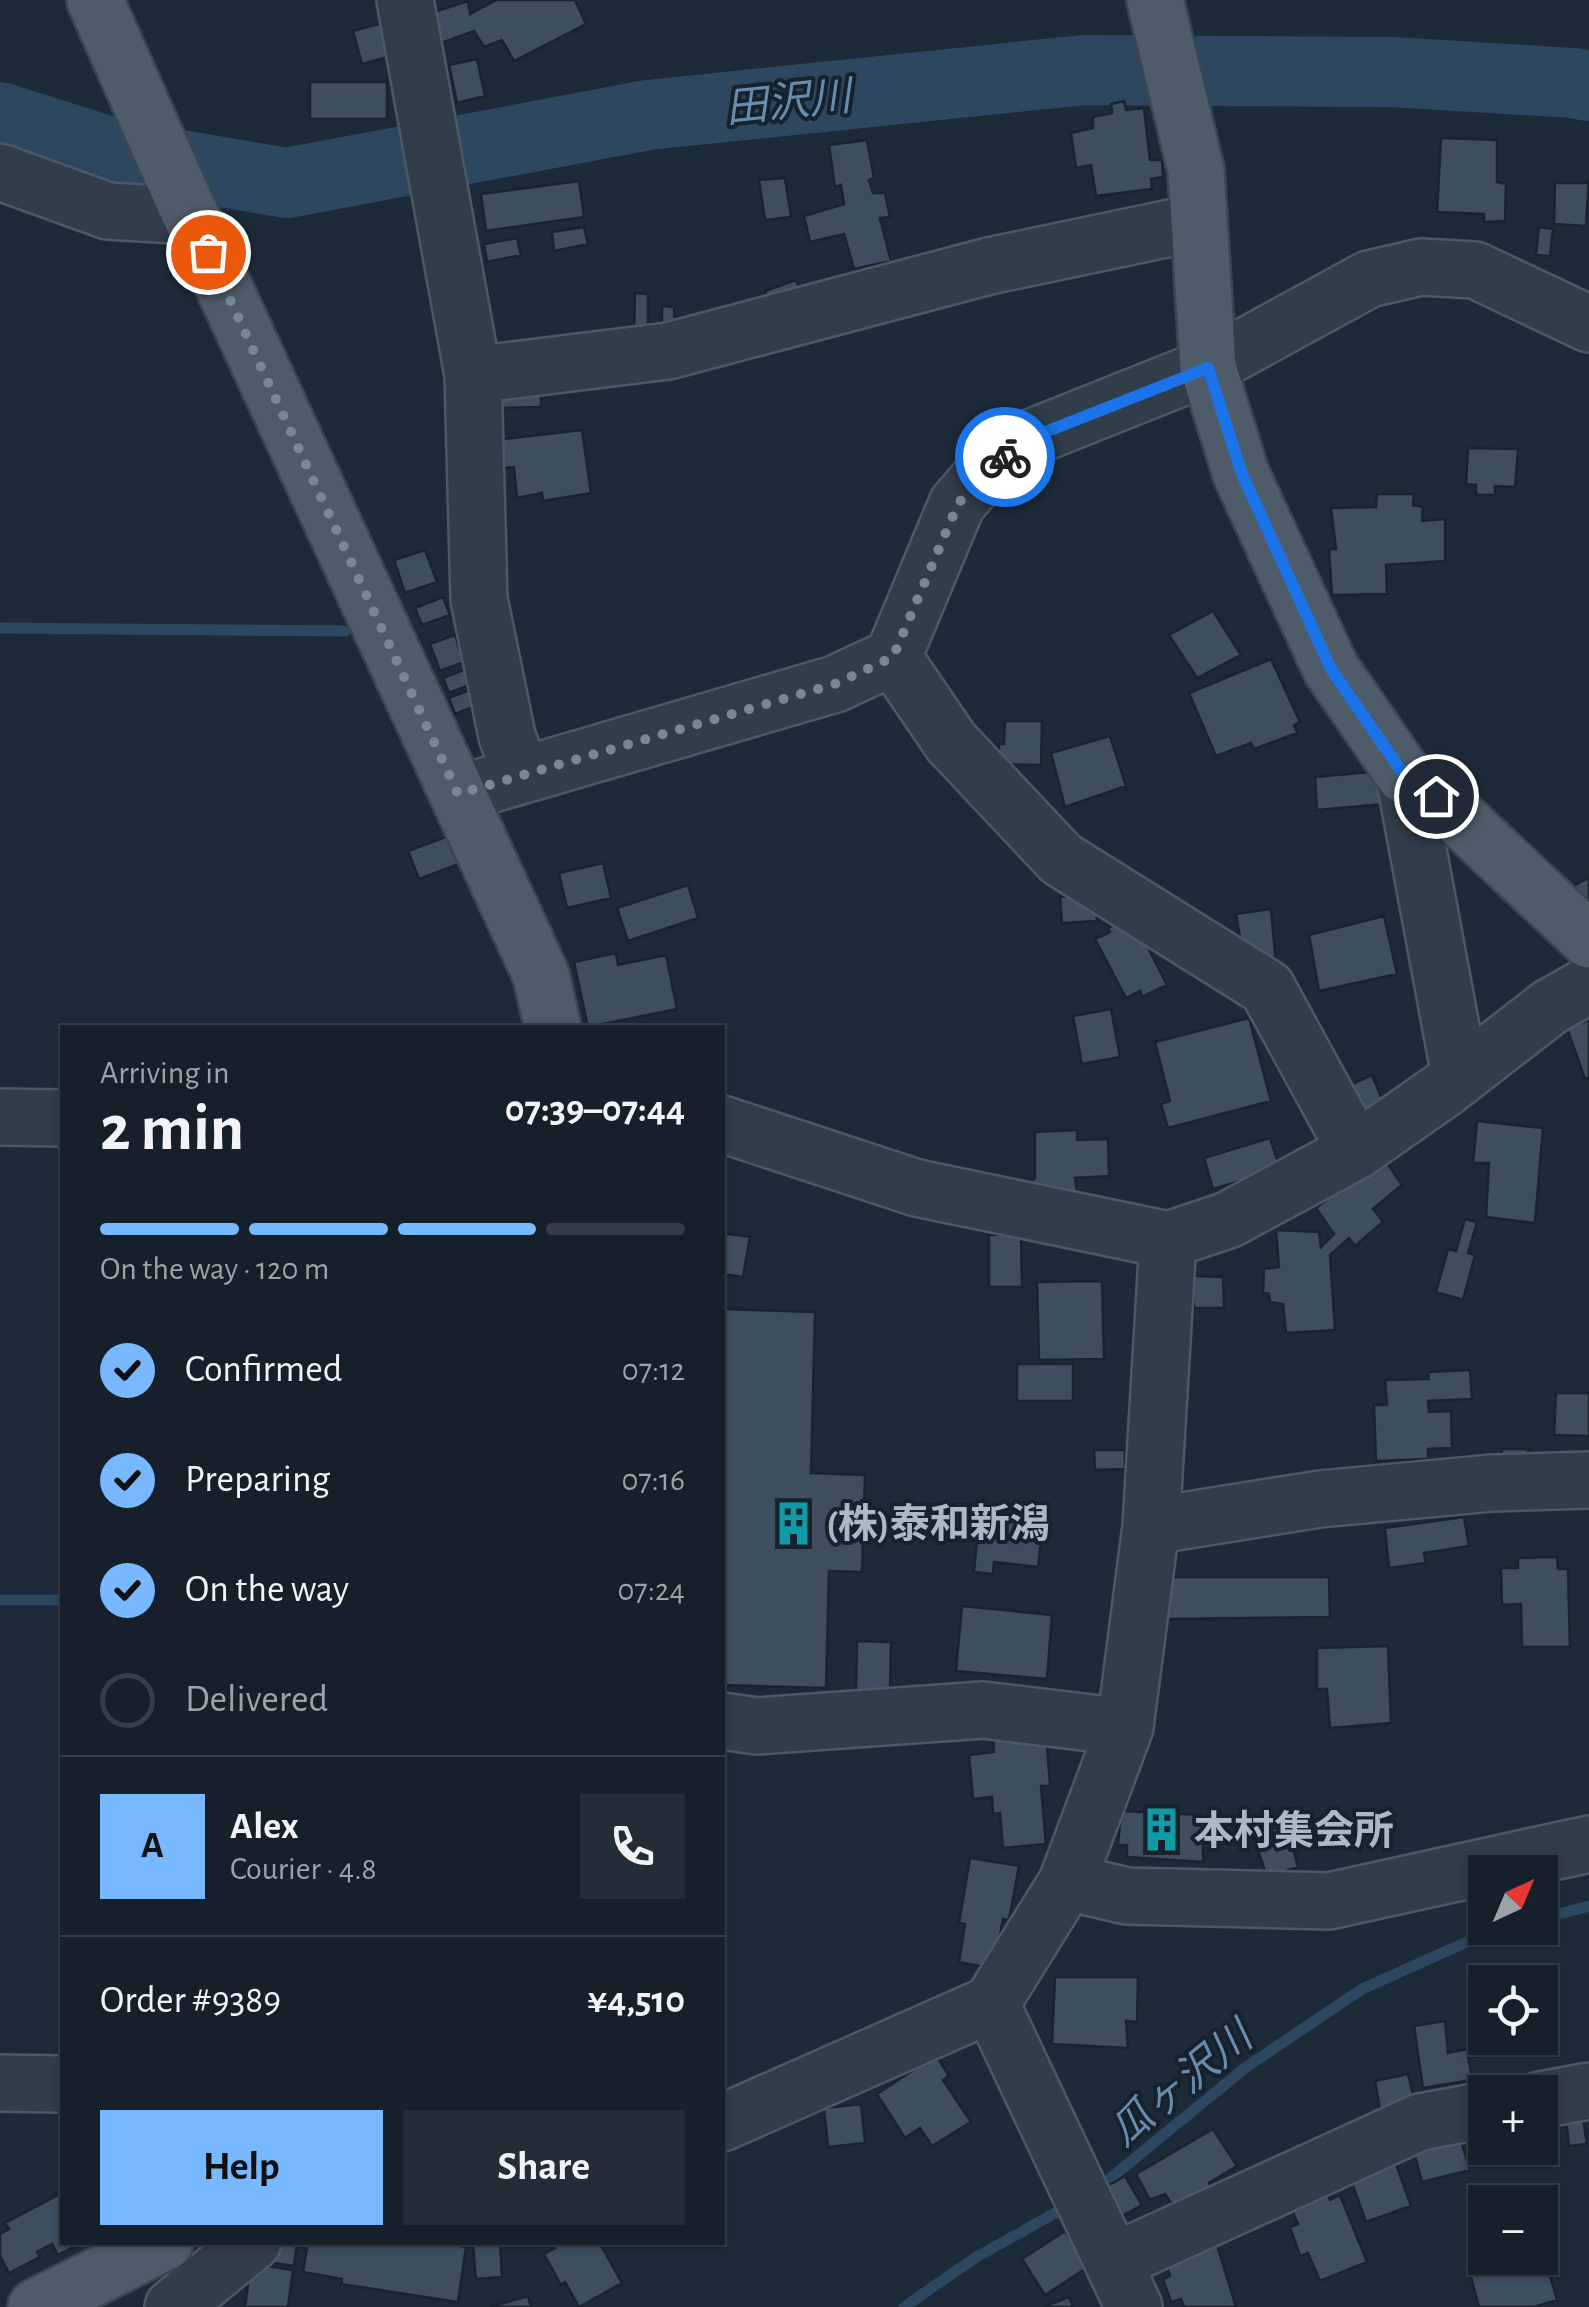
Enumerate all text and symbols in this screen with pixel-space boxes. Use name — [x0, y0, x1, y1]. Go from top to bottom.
water label: 田沢川 — [723, 74, 857, 130]
pin — [166, 210, 251, 295]
icon: bag — [181, 225, 236, 280]
courier — [955, 407, 1055, 507]
icon: bike — [978, 430, 1033, 485]
pin — [1394, 754, 1479, 839]
icon: home — [1409, 769, 1464, 824]
text: Arriving in — [100, 1057, 229, 1089]
text: 07:39–07:44 — [505, 1091, 685, 1129]
text: 2 min — [100, 1097, 244, 1162]
text: On the way · 120 m — [100, 1253, 329, 1285]
icon: check — [100, 1343, 155, 1398]
text: Confirmed — [185, 1351, 342, 1389]
text: 07:12 — [622, 1354, 685, 1386]
icon: check — [100, 1453, 155, 1508]
text: Preparing — [185, 1461, 330, 1499]
text: 07:16 — [621, 1464, 685, 1496]
building icon: (株)泰和新潟 — [769, 1499, 817, 1547]
place label: (株)泰和新潟 — [826, 1503, 1050, 1545]
icon: check — [100, 1563, 155, 1618]
text: On the way — [185, 1571, 349, 1609]
text: 07:24 — [617, 1574, 685, 1606]
text: Delivered — [185, 1681, 328, 1719]
button: phone — [580, 1794, 685, 1899]
building icon: 本村集会所 — [1137, 1806, 1185, 1854]
text: Alex — [230, 1808, 299, 1846]
place label: 本村集会所 — [1194, 1809, 1394, 1852]
text: A — [141, 1827, 164, 1865]
text: Courier · 4.8 — [230, 1853, 377, 1885]
north arrow — [1468, 1855, 1558, 1945]
map controls — [1468, 1855, 1558, 2275]
button: locate — [1468, 1965, 1558, 2055]
text: Order #9389 — [100, 1982, 281, 2020]
text: ¥4,510 — [587, 1982, 685, 2020]
water label: 瓜ヶ沢川 — [1102, 2012, 1263, 2154]
button: + — [1468, 2075, 1558, 2165]
button: Help — [100, 2110, 383, 2225]
button: Share — [403, 2110, 685, 2225]
button: − — [1468, 2185, 1558, 2275]

